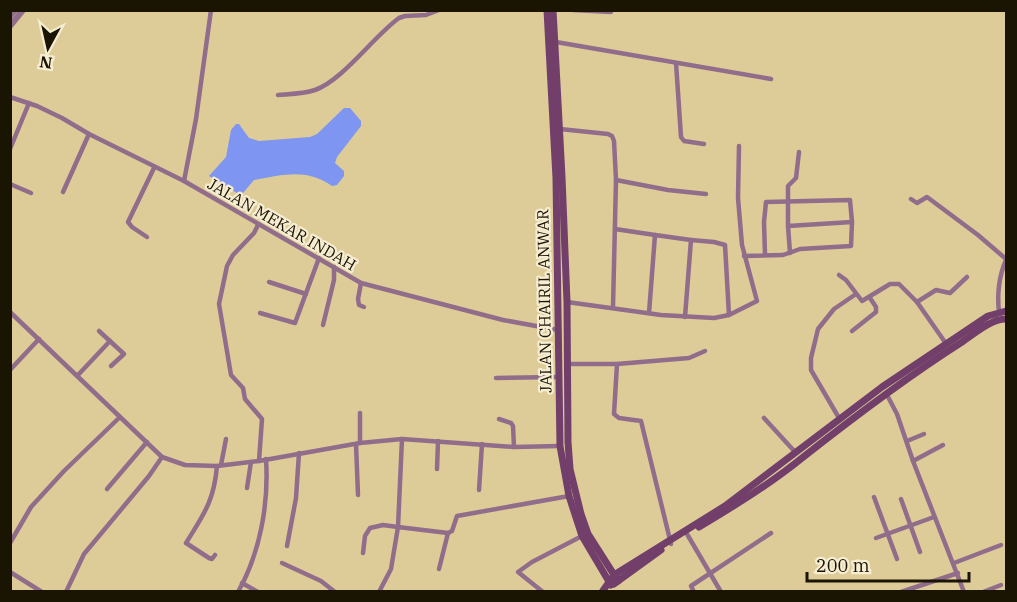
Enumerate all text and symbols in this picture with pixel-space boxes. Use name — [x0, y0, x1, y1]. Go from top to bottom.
north arrow — [18, 18, 78, 78]
text: N — [38, 52, 54, 74]
street label: JALAN MEKAR INDAH — [204, 173, 360, 275]
street label: JALAN CHAIRIL ANWAR — [532, 209, 556, 393]
scale bar — [807, 545, 969, 583]
text: 200 m — [816, 554, 870, 577]

